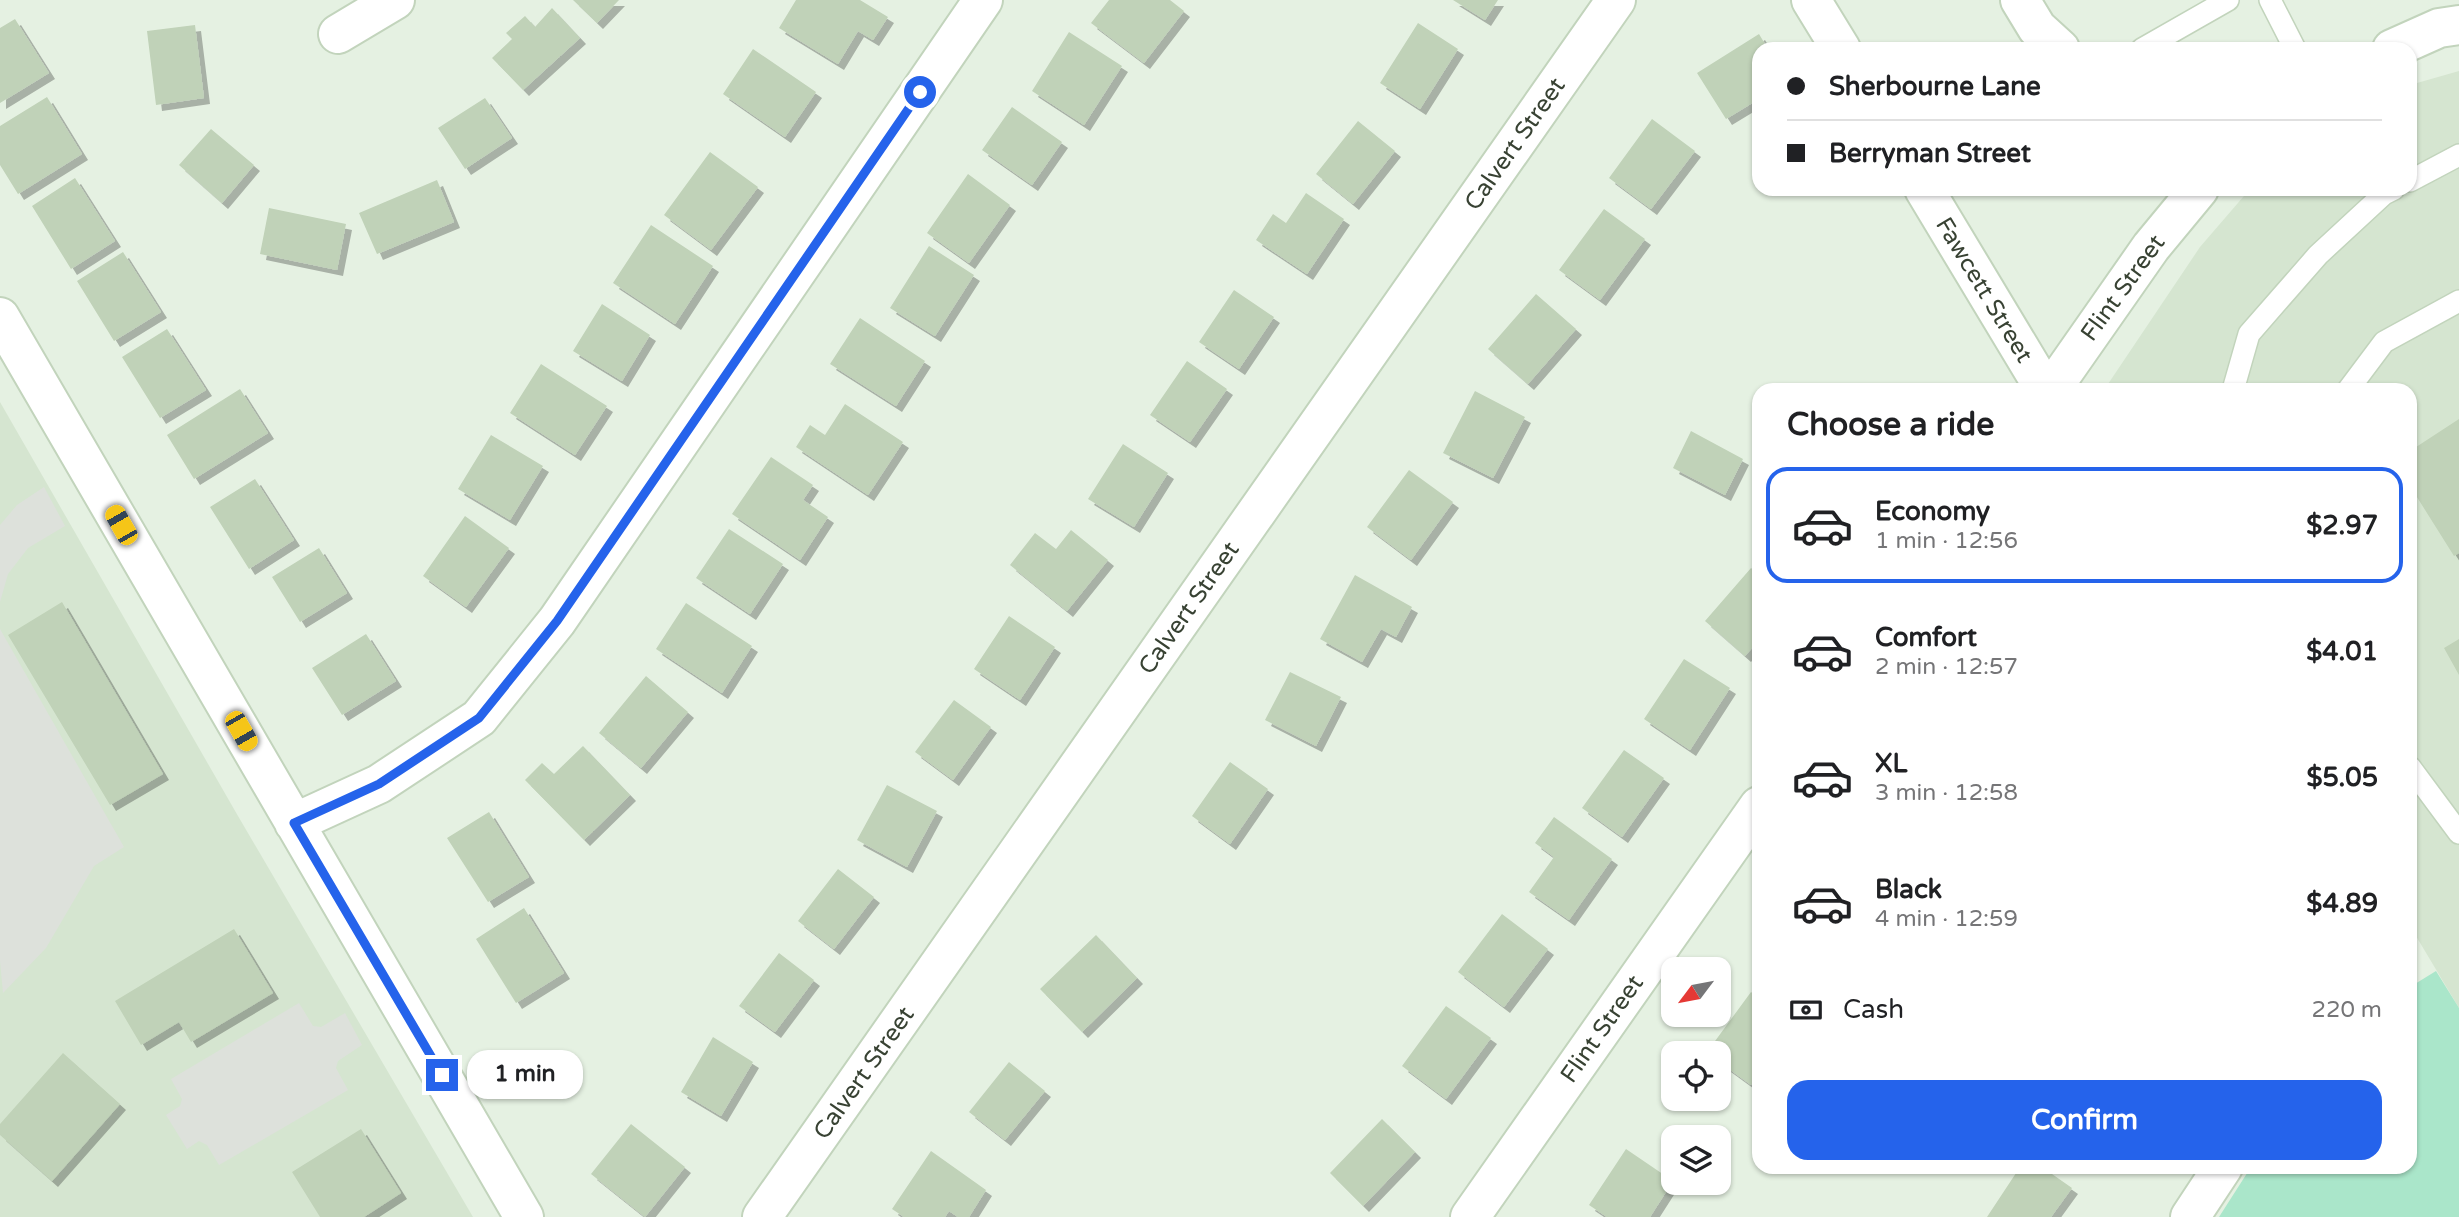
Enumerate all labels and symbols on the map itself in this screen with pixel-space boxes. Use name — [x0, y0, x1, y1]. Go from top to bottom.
street label: Calvert Street — [1459, 72, 1571, 216]
route start — [904, 76, 936, 108]
street label: Fawcett Street — [1929, 212, 2039, 368]
street label: Flint Street — [2075, 229, 2171, 347]
car — [102, 502, 141, 548]
street label: Calvert Street — [1133, 536, 1245, 680]
car — [222, 708, 261, 754]
north arrow — [1661, 957, 1731, 1027]
street label: Flint Street — [1554, 970, 1650, 1088]
street label: Calvert Street — [808, 1001, 920, 1145]
callout: 1 min — [466, 1050, 582, 1100]
route end — [426, 1059, 458, 1091]

